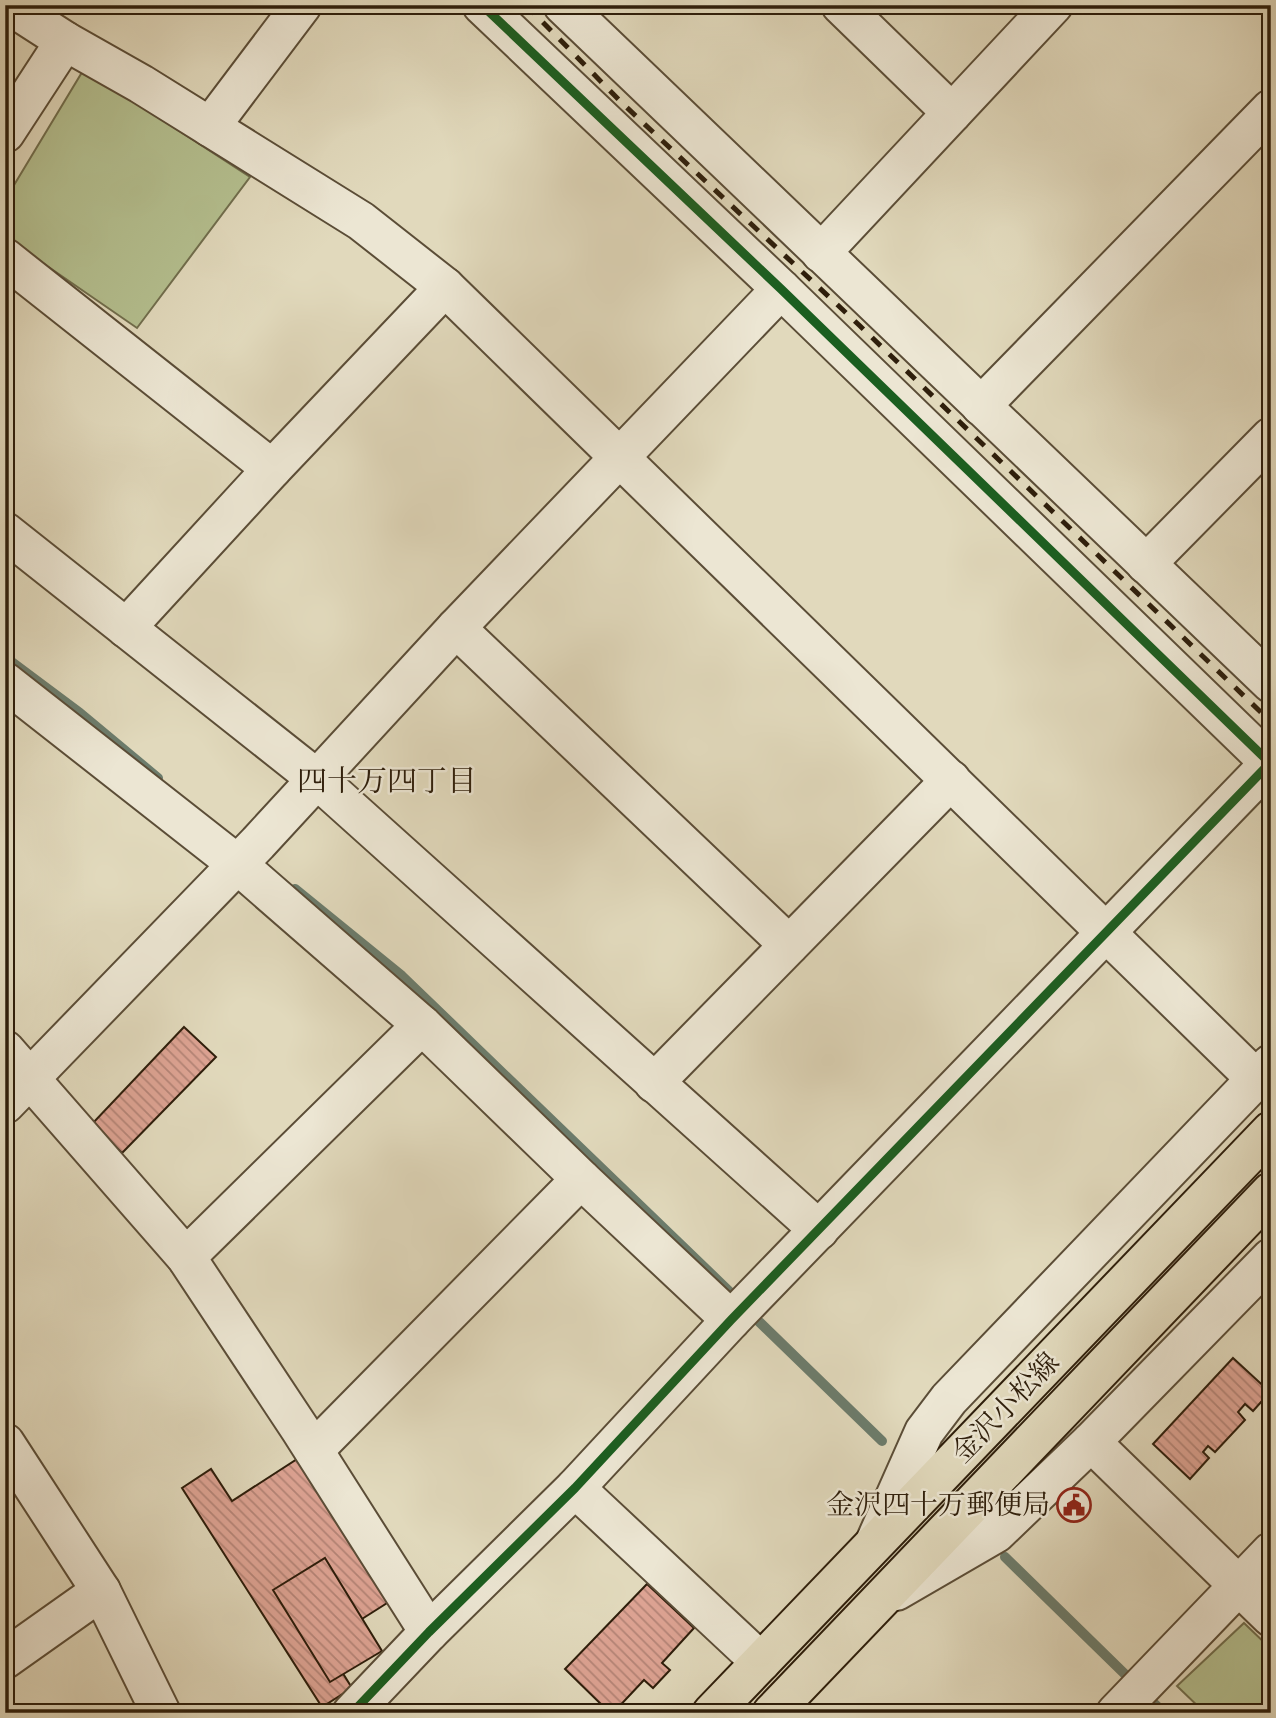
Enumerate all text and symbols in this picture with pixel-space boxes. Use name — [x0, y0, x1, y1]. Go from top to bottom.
district label: 四十万四丁目 — [297, 763, 477, 801]
street label: 金沢小松線 — [945, 1345, 1067, 1471]
public building icon: 金沢四十万郵便局 — [1055, 1486, 1093, 1524]
place label: 金沢四十万郵便局 — [826, 1488, 1050, 1523]

